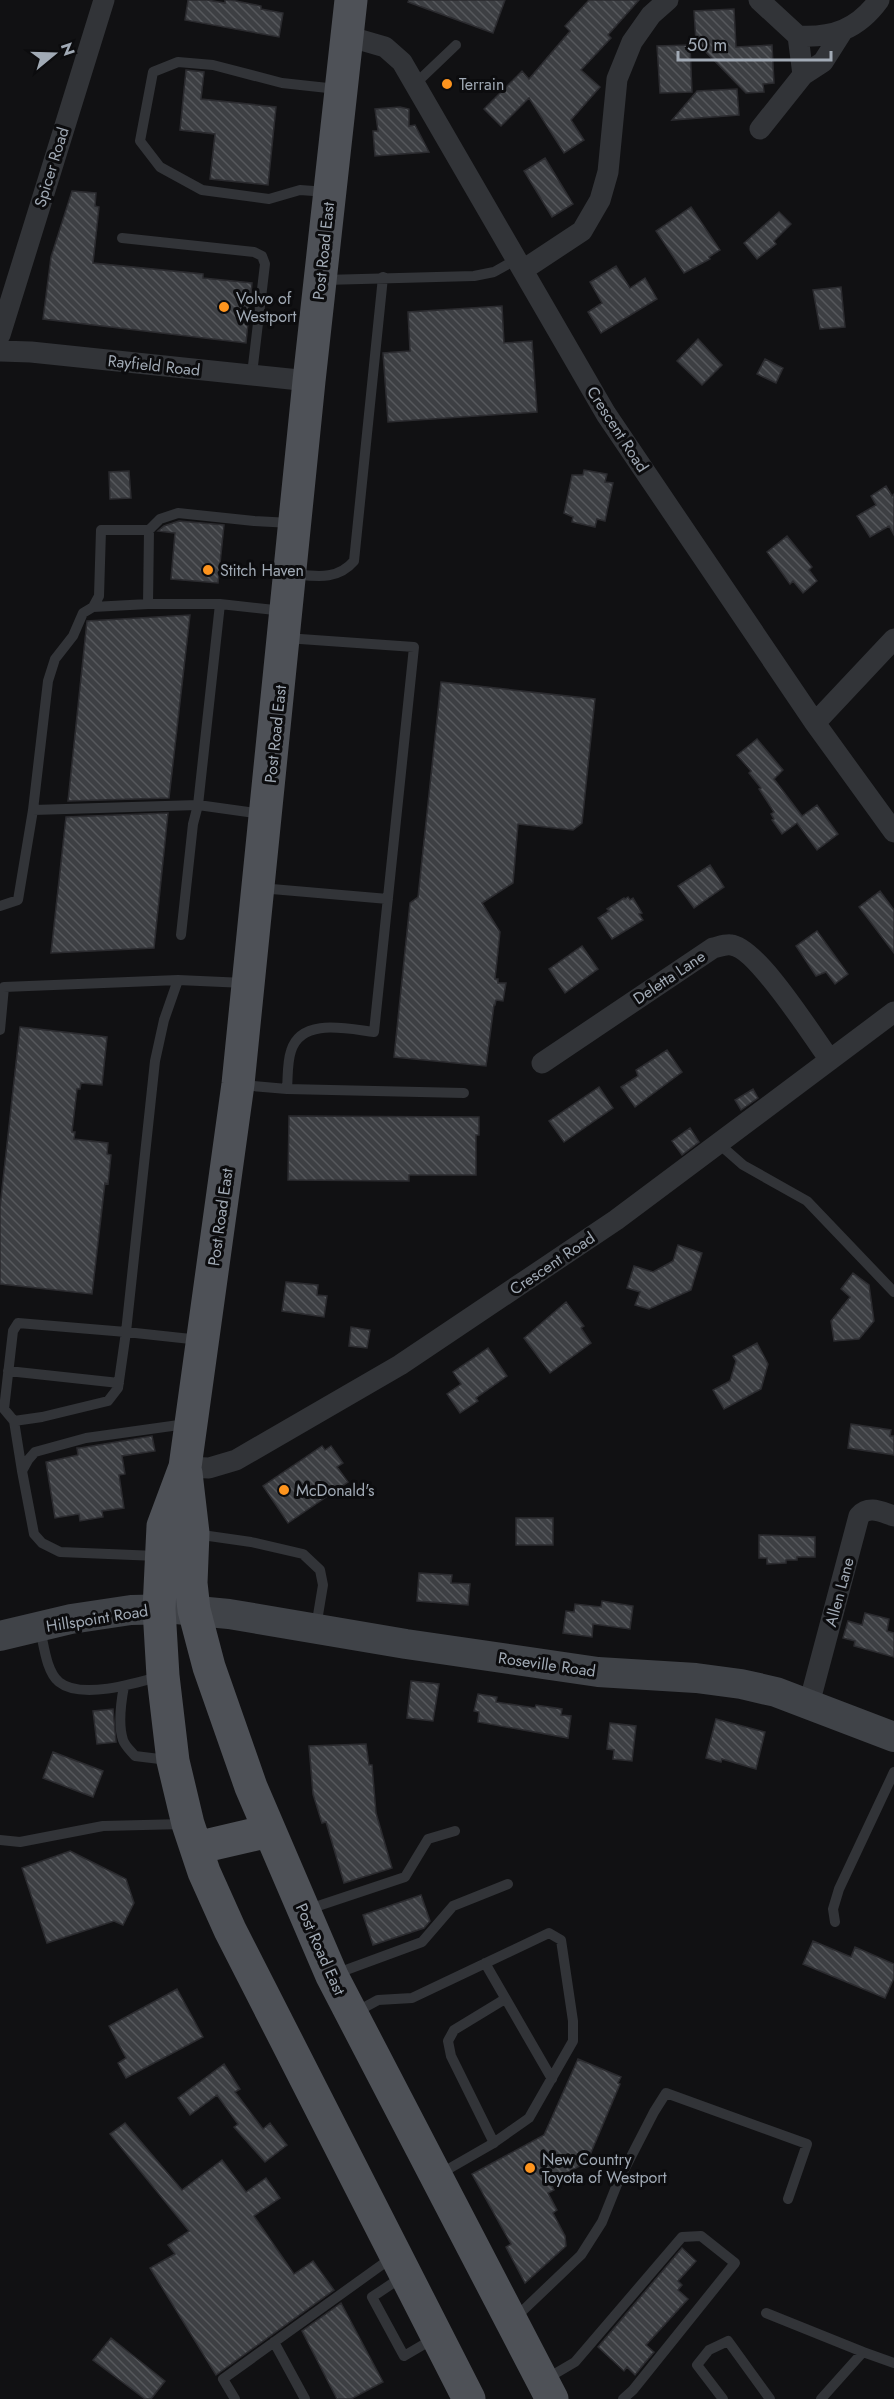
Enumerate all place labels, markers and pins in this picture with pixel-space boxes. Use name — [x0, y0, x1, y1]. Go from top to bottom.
place label: Terrain — [459, 73, 504, 96]
marker: Terrain — [440, 77, 454, 91]
place label: Volvo of Westport — [236, 287, 296, 328]
marker: Volvo of Westport — [217, 300, 231, 314]
place label: Stitch Haven — [220, 559, 304, 582]
marker: Stitch Haven — [201, 563, 215, 577]
place label: McDonald's — [296, 1479, 375, 1502]
marker: McDonald's — [277, 1483, 291, 1497]
place label: New Country Toyota of Westport — [542, 2148, 667, 2189]
marker: New Country Toyota of Westport — [523, 2161, 537, 2175]

